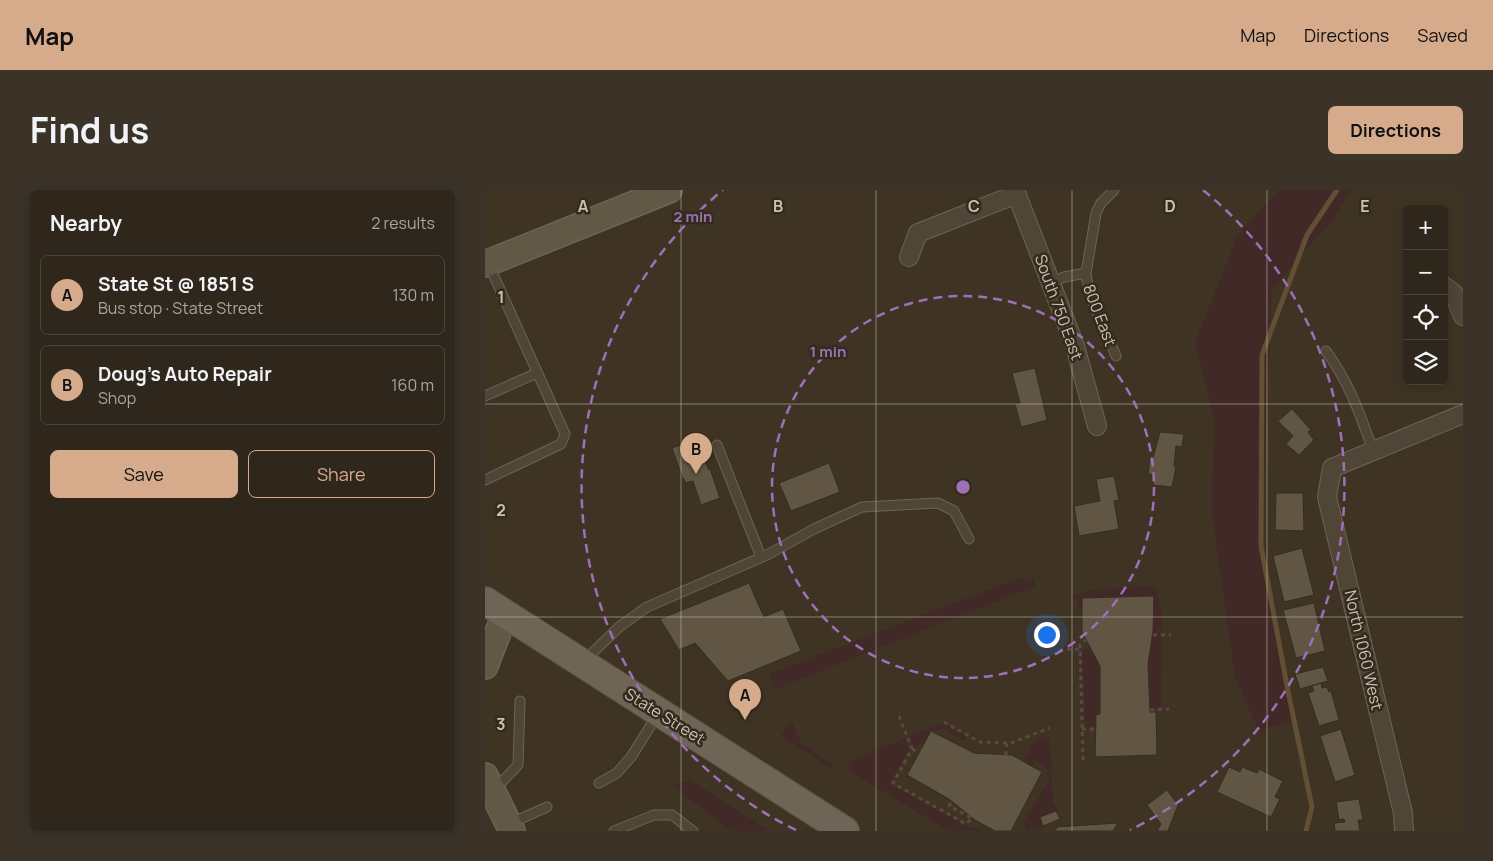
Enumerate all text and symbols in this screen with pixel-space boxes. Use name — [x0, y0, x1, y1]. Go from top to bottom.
text: Map — [25, 19, 74, 52]
text: Map — [1240, 23, 1276, 47]
text: Directions — [1304, 23, 1389, 47]
text: Saved — [1417, 23, 1468, 47]
text: Find us — [30, 106, 149, 154]
button: Directions — [1328, 106, 1463, 154]
text: A — [578, 195, 589, 217]
text: B — [773, 195, 783, 217]
text: C — [968, 195, 980, 217]
text: D — [1164, 195, 1176, 217]
text: E — [1360, 195, 1370, 217]
map controls — [1403, 205, 1448, 385]
button: + — [1403, 205, 1448, 250]
text: 2 min — [673, 206, 713, 227]
text: Nearby — [50, 209, 122, 237]
text: 2 results — [371, 212, 435, 234]
button: − — [1403, 250, 1448, 295]
street label: South 750 East — [1030, 251, 1088, 363]
text: State St @ 1851 S — [98, 271, 254, 297]
street label: 800 East — [1078, 281, 1122, 349]
text: A — [62, 284, 72, 306]
text: 130 m — [392, 284, 434, 306]
text: 1 — [497, 286, 505, 308]
button: locate — [1403, 295, 1448, 340]
text: Bus stop · State Street — [98, 297, 263, 319]
button: layers — [1403, 340, 1448, 385]
text: 1 min — [810, 341, 846, 362]
text: Doug's Auto Repair — [98, 361, 272, 387]
text: B — [62, 374, 72, 396]
text: 160 m — [391, 374, 434, 396]
text: Shop — [98, 387, 136, 409]
pin: B — [680, 433, 712, 474]
button: Save — [50, 450, 238, 498]
button: Share — [248, 450, 435, 498]
centre of rings — [954, 478, 972, 496]
text: 2 — [496, 499, 506, 521]
street label: North 1060 West — [1340, 588, 1388, 712]
your location — [1034, 622, 1060, 648]
pin: A — [729, 679, 761, 720]
street label: State Street — [621, 683, 709, 749]
text: 3 — [496, 713, 506, 735]

